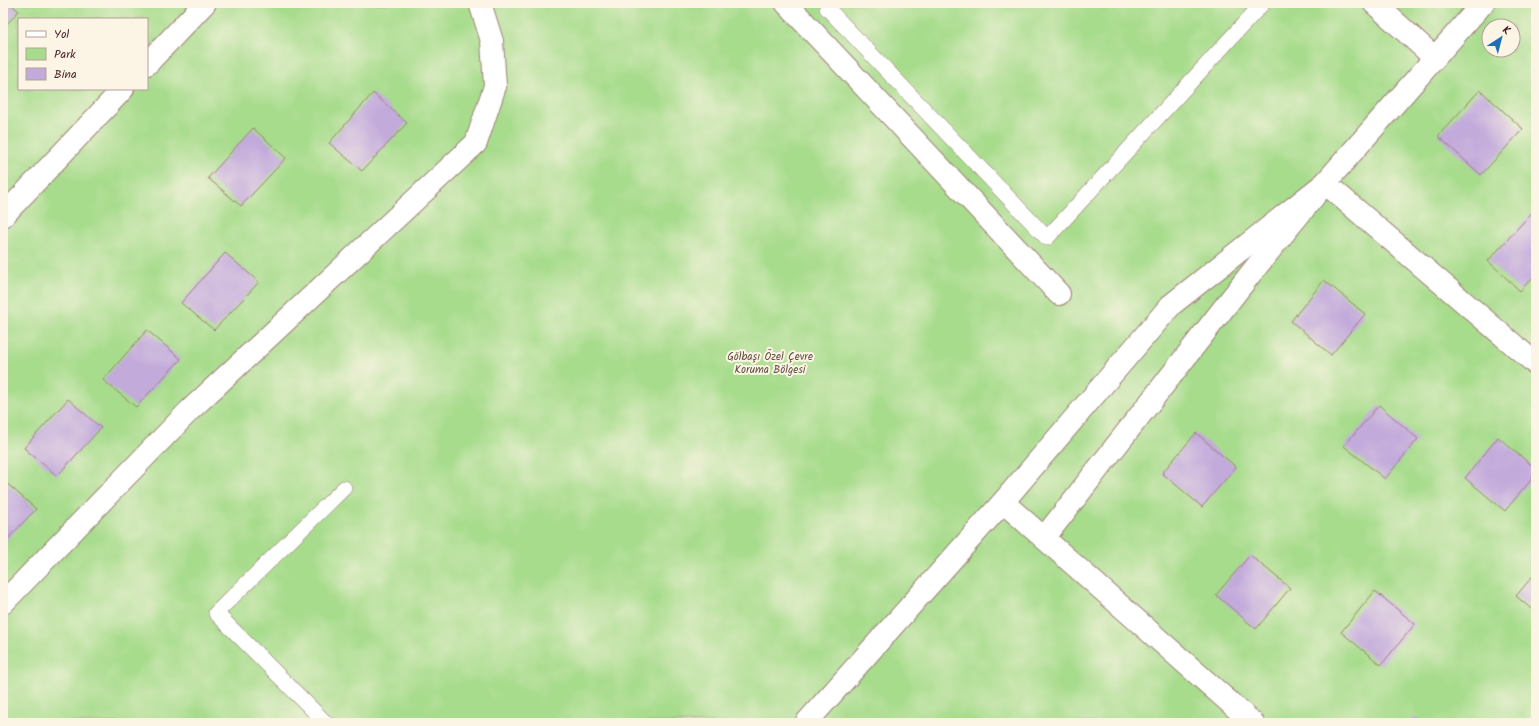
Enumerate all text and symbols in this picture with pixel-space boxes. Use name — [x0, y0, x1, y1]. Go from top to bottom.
legend — [18, 18, 148, 90]
north arrow — [1481, 18, 1521, 58]
text: K — [1498, 21, 1515, 40]
text: Yol — [54, 25, 69, 44]
text: Park — [54, 45, 76, 64]
text: Bina — [54, 65, 77, 84]
park label: Gölbaşı Özel Çevre Koruma Bölgesi — [727, 348, 813, 379]

